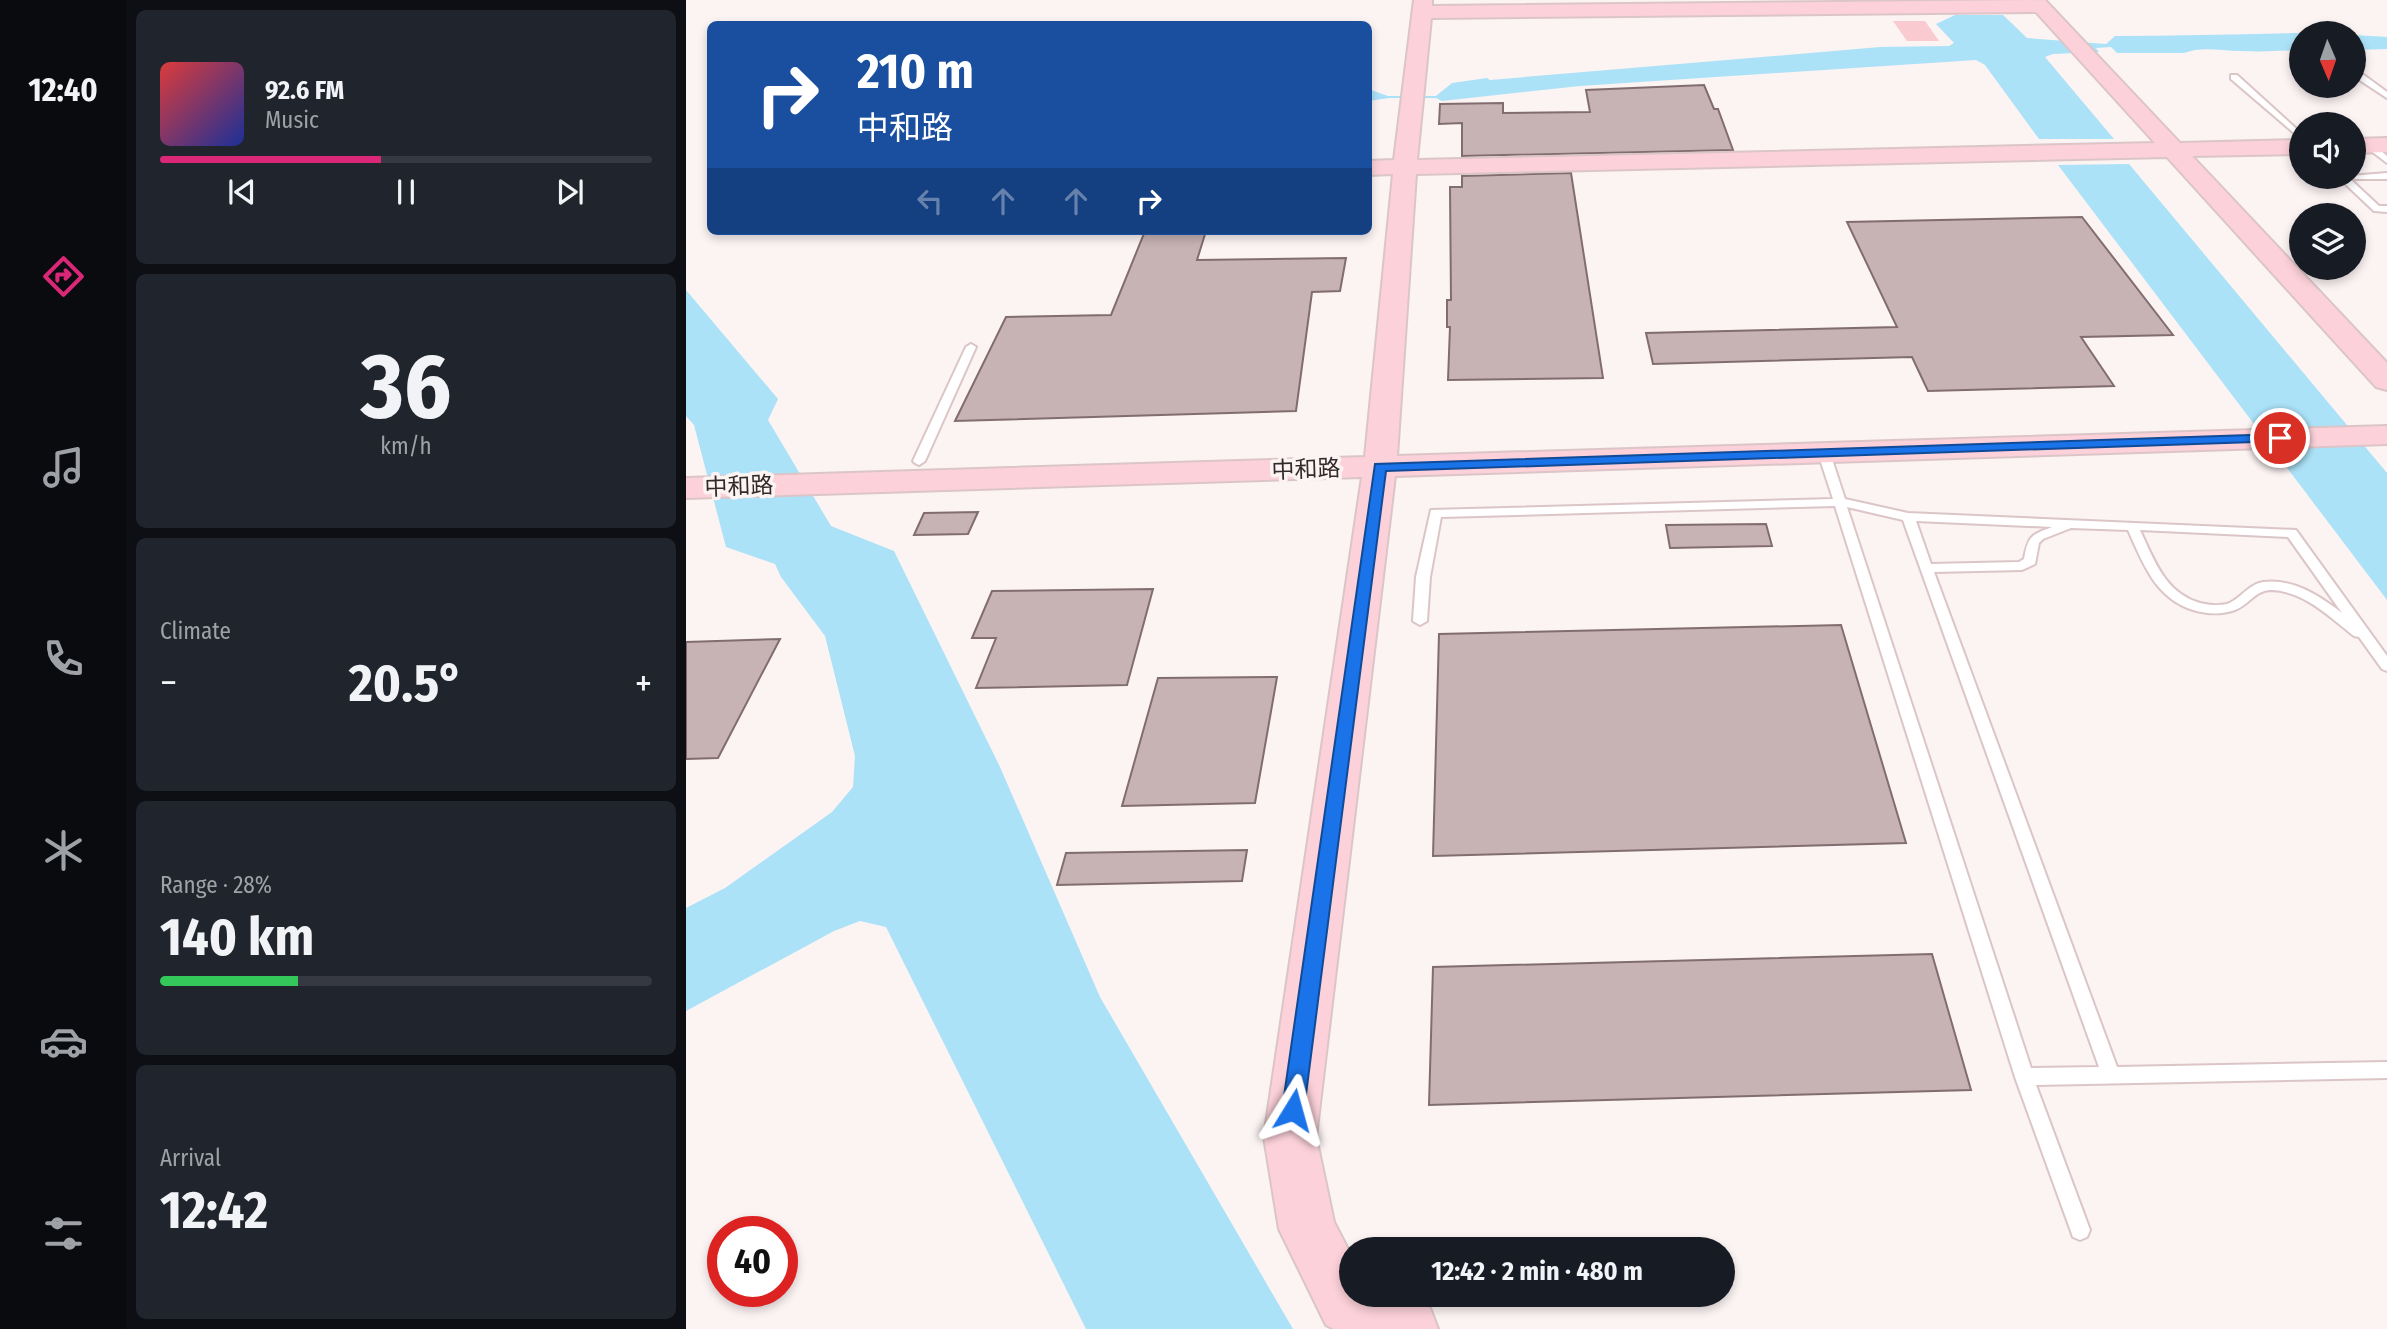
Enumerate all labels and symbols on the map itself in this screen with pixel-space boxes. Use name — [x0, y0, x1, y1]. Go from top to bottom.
north arrow — [2289, 21, 2366, 98]
pin — [2250, 408, 2310, 468]
street label: 中和路 — [1271, 454, 1341, 484]
street label: 中和路 — [704, 471, 774, 501]
position arrow — [1256, 1073, 1330, 1147]
speed limit sign: 40 — [707, 1216, 798, 1307]

